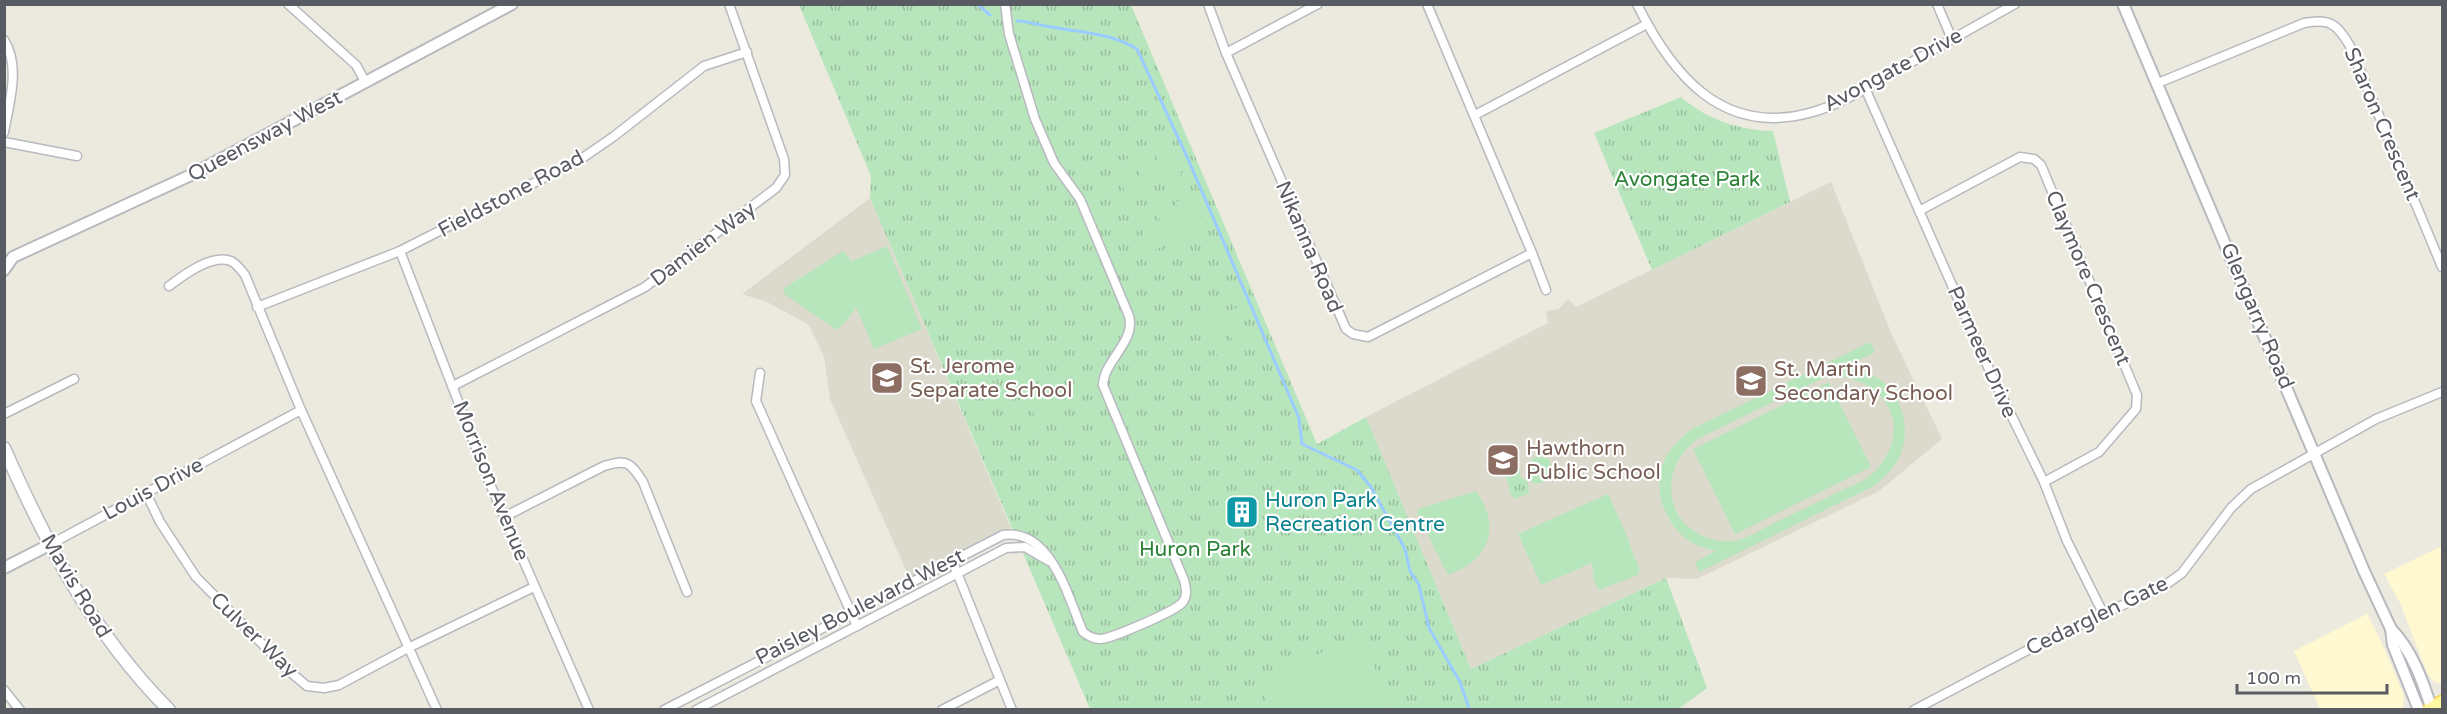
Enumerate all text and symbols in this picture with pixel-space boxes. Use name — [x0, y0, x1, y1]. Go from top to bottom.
street label: Avongate Drive — [1819, 23, 1967, 117]
street label: Sharon Crescent — [2338, 44, 2426, 204]
street label: Queensway West — [184, 85, 346, 187]
street label: Fieldstone Road — [434, 145, 588, 243]
park label: Avongate Park — [1614, 167, 1760, 192]
street label: Nikanna Road — [1270, 177, 1348, 317]
street label: Claymore Crescent — [2040, 187, 2136, 369]
street label: Damien Way — [645, 196, 761, 292]
street label: Glengarry Road — [2215, 239, 2299, 393]
street label: Parmeer Drive — [1942, 282, 2022, 422]
place label: St. Jerome Separate School — [910, 354, 1072, 403]
place label: St. Martin Secondary School — [1774, 357, 1953, 406]
school or university icon: St. Jerome Separate School — [869, 360, 905, 396]
school or university icon: St. Martin Secondary School — [1733, 363, 1769, 399]
street label: Morrison Avenue — [448, 397, 535, 565]
place label: Hawthorn Public School — [1526, 436, 1661, 485]
school or university icon: Hawthorn Public School — [1485, 442, 1521, 478]
street label: Louis Drive — [99, 452, 208, 526]
place label: Huron Park Recreation Centre — [1265, 488, 1445, 537]
building icon: Huron Park Recreation Centre — [1224, 494, 1260, 530]
street label: Mavis Road — [35, 530, 117, 642]
park label: Huron Park — [1139, 537, 1251, 562]
street label: Paisley Boulevard West — [751, 543, 969, 671]
street label: Cedarglen Gate — [2022, 571, 2172, 661]
street label: Culver Way — [205, 587, 303, 683]
scale bar — [2237, 657, 2387, 695]
text: 100 m — [2246, 667, 2301, 689]

